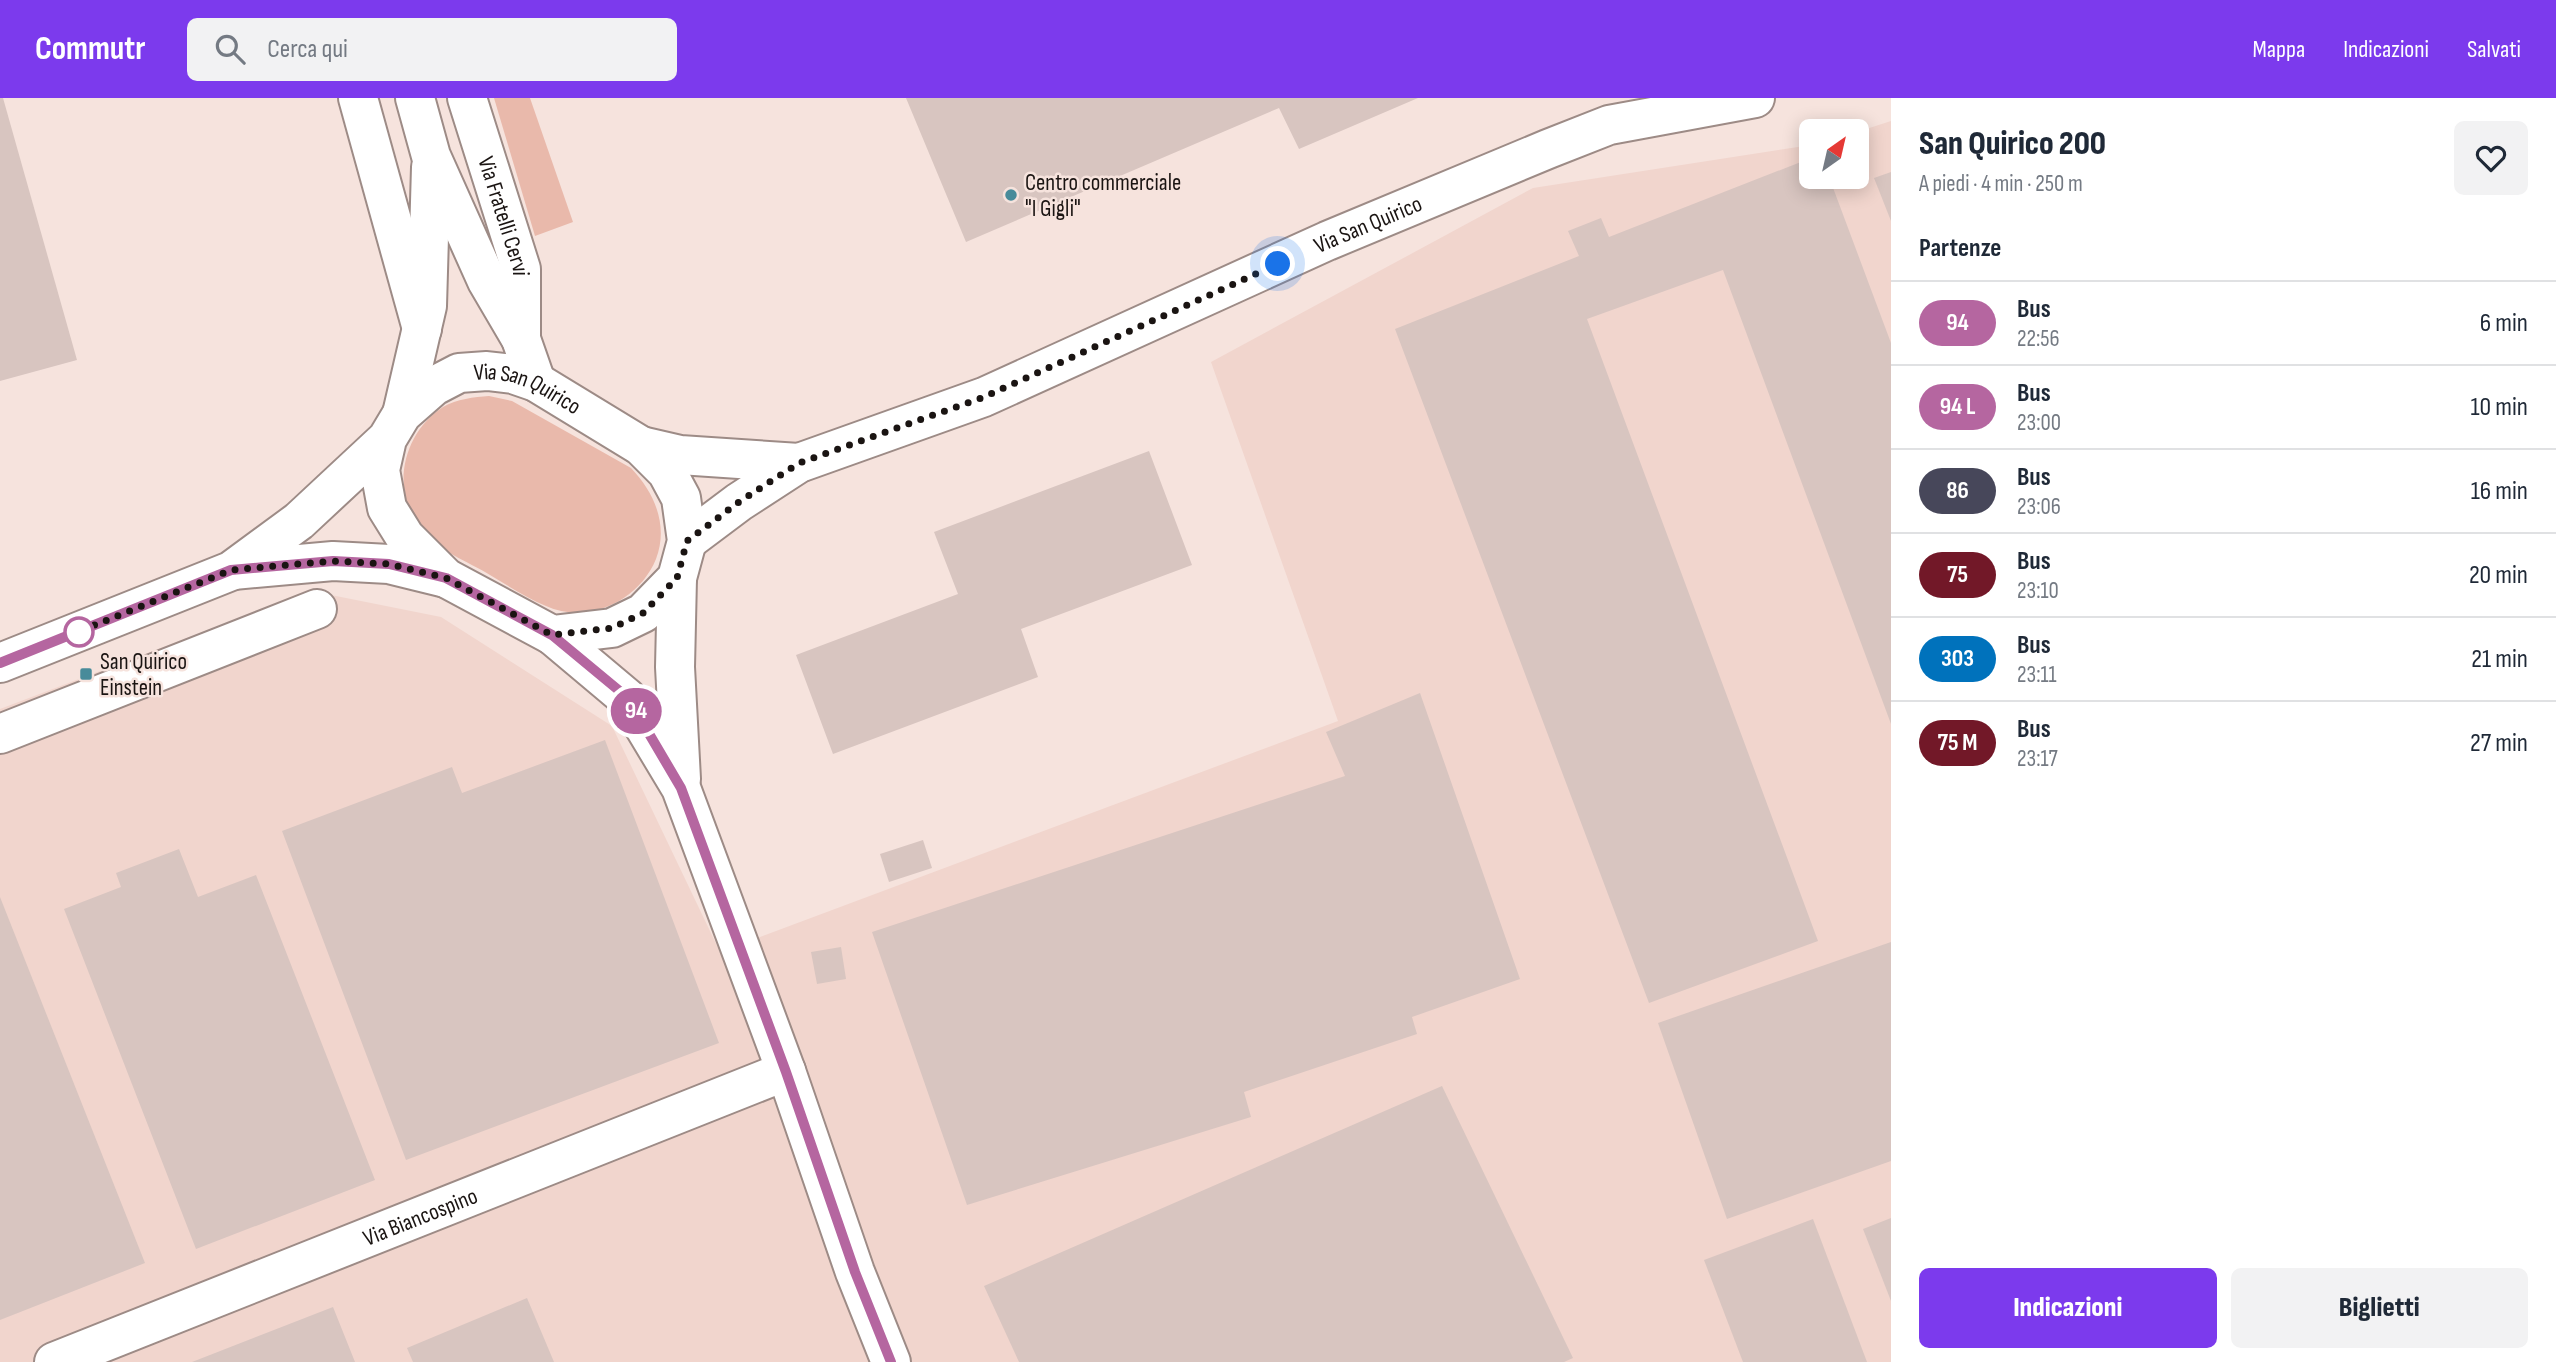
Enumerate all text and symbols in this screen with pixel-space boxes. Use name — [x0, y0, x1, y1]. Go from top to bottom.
search box — [187, 18, 677, 81]
text: Commutr — [35, 29, 145, 69]
icon: search — [211, 30, 249, 68]
text: Cerca qui — [267, 34, 348, 65]
text: Mappa — [2253, 35, 2305, 64]
text: Indicazioni — [2343, 35, 2429, 64]
text: Salvati — [2467, 35, 2521, 64]
north arrow — [1799, 119, 1869, 189]
map controls — [1799, 119, 1869, 189]
button: heart — [2454, 121, 2528, 195]
text: San Quirico 200 — [1919, 124, 2106, 164]
street label: Via Fratelli Cervi — [471, 153, 534, 276]
place label: Centro commerciale "I Gigli" — [1025, 169, 1181, 223]
text: A piedi · 4 min · 250 m — [1919, 170, 2083, 198]
marker: Centro commerciale "I Gigli" — [1003, 187, 1019, 203]
street label: Via San Quirico — [1310, 190, 1426, 260]
text: Partenze — [1919, 233, 2001, 264]
your location — [1260, 246, 1295, 281]
text: Bus — [2017, 294, 2051, 325]
text: 94 — [1946, 308, 1969, 337]
text: 6 min — [2480, 308, 2528, 339]
text: 22:56 — [2017, 325, 2060, 353]
street label: Via San Quirico — [473, 358, 586, 421]
text: Bus — [2017, 378, 2051, 409]
text: 94 L — [1940, 392, 1975, 421]
text: 10 min — [2471, 392, 2528, 423]
text: 23:00 — [2017, 409, 2061, 437]
text: Bus — [2017, 462, 2051, 493]
text: 86 — [1946, 476, 1969, 505]
text: 16 min — [2471, 476, 2528, 507]
text: 23:06 — [2017, 493, 2061, 521]
text: Bus — [2017, 546, 2051, 577]
text: 75 — [1947, 560, 1968, 589]
text: 20 min — [2469, 560, 2528, 591]
text: 23:10 — [2017, 577, 2059, 605]
unlabelled marker — [64, 617, 94, 647]
text: Bus — [2017, 630, 2051, 661]
text: 303 — [1941, 644, 1974, 673]
text: 21 min — [2471, 644, 2528, 675]
place label: San Quirico Einstein — [100, 648, 187, 702]
text: 23:11 — [2017, 661, 2057, 689]
marker: San Quirico Einstein — [78, 666, 94, 682]
line badge: 94 — [604, 688, 668, 734]
text: 94 — [625, 696, 647, 725]
text: Bus — [2017, 714, 2051, 745]
text: 75 M — [1938, 728, 1977, 757]
text: 27 min — [2470, 728, 2528, 759]
text: 23:17 — [2017, 745, 2058, 773]
street label: Via Biancospino — [359, 1182, 482, 1253]
button: Indicazioni — [1919, 1268, 2217, 1348]
button: Biglietti — [2231, 1268, 2528, 1348]

